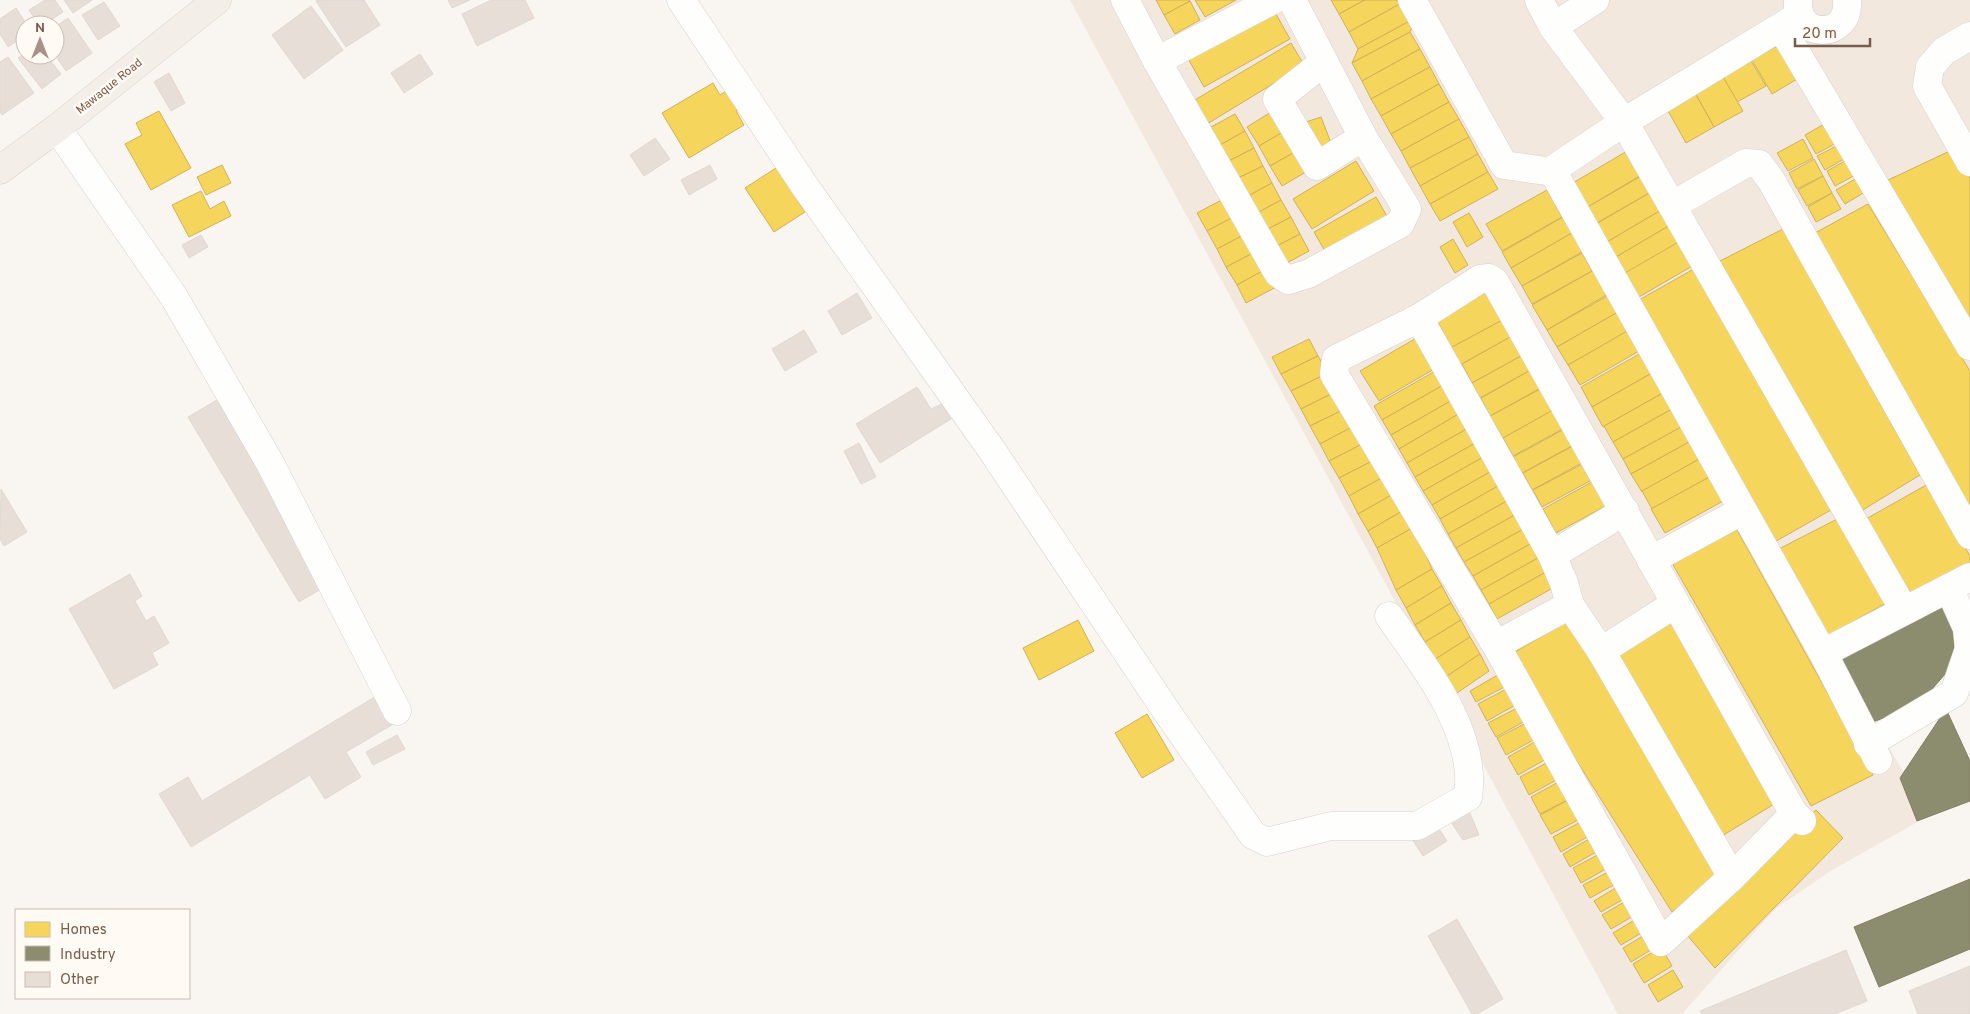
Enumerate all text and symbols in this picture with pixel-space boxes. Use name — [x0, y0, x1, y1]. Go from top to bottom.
north arrow — [15, 15, 65, 65]
scale bar — [1795, 15, 1870, 47]
text: N — [35, 20, 45, 37]
text: 20 m — [1802, 25, 1837, 44]
street label: Mawaque Road — [73, 55, 146, 118]
legend — [15, 909, 190, 999]
text: Homes — [60, 921, 107, 940]
text: Industry — [60, 946, 116, 965]
text: Other — [60, 971, 99, 990]

